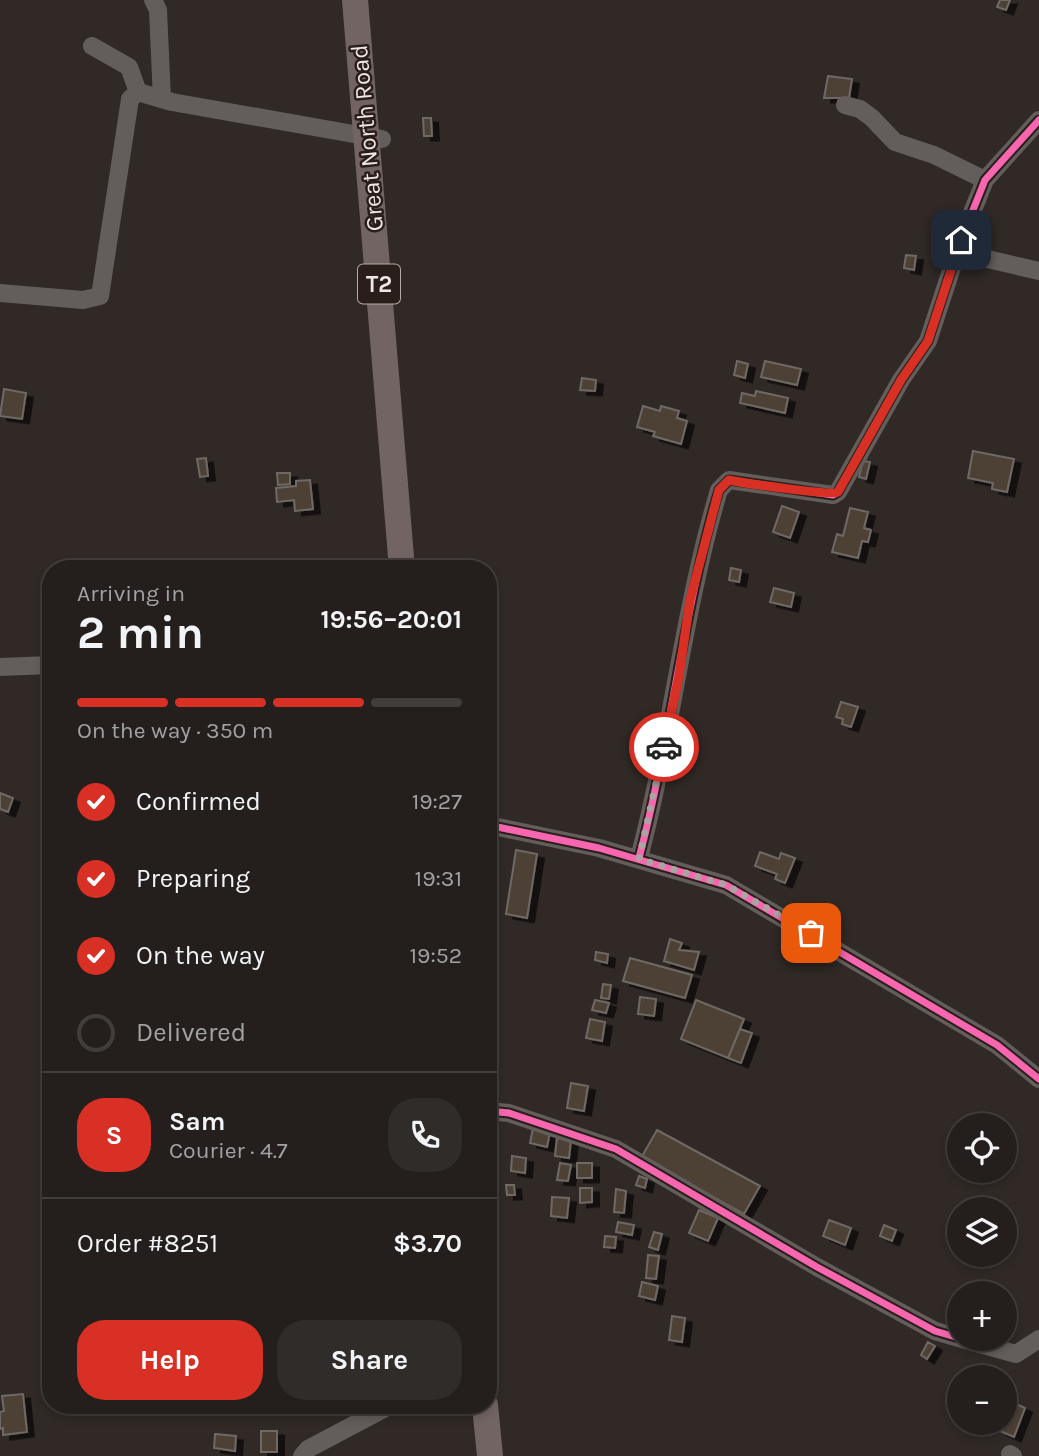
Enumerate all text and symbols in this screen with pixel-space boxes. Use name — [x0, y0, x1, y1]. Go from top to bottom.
street label: Great North Road — [345, 44, 389, 232]
pin — [931, 210, 991, 270]
icon: home — [942, 221, 980, 259]
road number: T2 — [358, 264, 400, 304]
text: Arriving in — [77, 580, 185, 607]
text: 19:56–20:01 — [320, 604, 462, 635]
text: 2 min — [77, 606, 204, 660]
courier — [629, 712, 699, 782]
text: On the way · 350 m — [77, 717, 273, 744]
icon: car — [645, 728, 683, 766]
icon: check — [77, 783, 115, 821]
text: Confirmed — [136, 786, 261, 817]
text: 19:27 — [412, 788, 462, 815]
icon: check — [77, 860, 115, 898]
text: Preparing — [136, 863, 250, 894]
text: 19:31 — [415, 865, 462, 892]
pin — [781, 903, 841, 963]
icon: bag — [792, 914, 830, 952]
icon: check — [77, 937, 115, 975]
text: On the way — [136, 940, 265, 971]
text: 19:52 — [409, 942, 462, 969]
text: Delivered — [136, 1017, 246, 1048]
button: phone — [388, 1098, 462, 1172]
text: Sam — [169, 1106, 225, 1137]
map controls — [947, 1113, 1017, 1435]
button: locate — [947, 1113, 1017, 1183]
text: S — [106, 1120, 122, 1151]
text: Courier · 4.7 — [169, 1137, 288, 1164]
button: layers — [947, 1197, 1017, 1267]
text: Order #8251 — [77, 1228, 218, 1259]
text: $3.70 — [393, 1228, 462, 1259]
button: + — [947, 1281, 1017, 1351]
button: Help — [77, 1320, 263, 1400]
button: Share — [277, 1320, 462, 1400]
button: − — [947, 1365, 1017, 1435]

